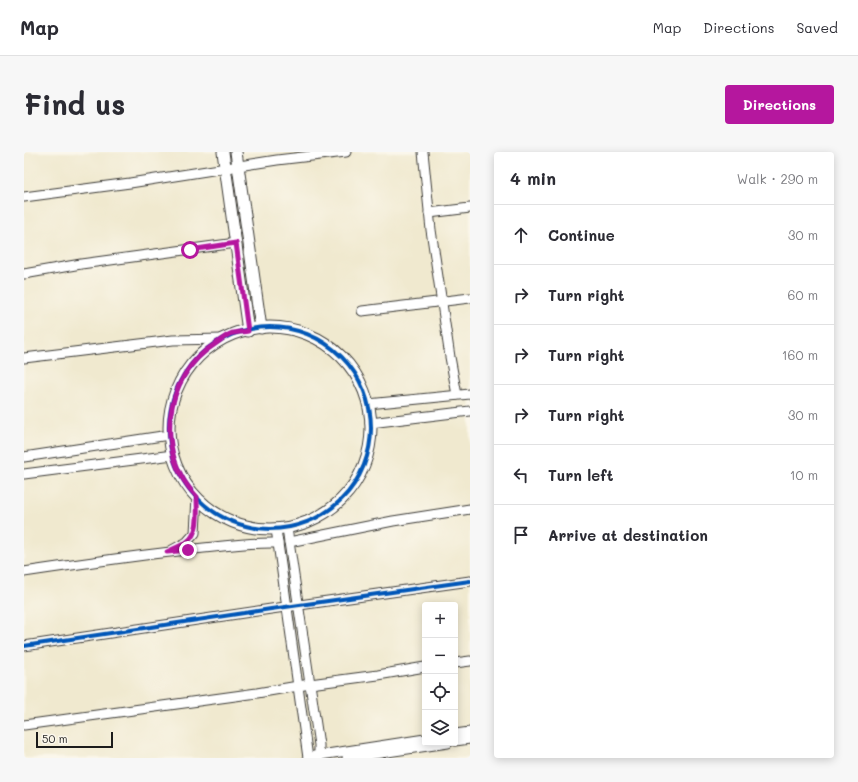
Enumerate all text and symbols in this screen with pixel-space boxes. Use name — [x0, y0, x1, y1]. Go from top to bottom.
text: Map — [20, 15, 59, 40]
text: Map — [653, 18, 681, 37]
text: Directions — [703, 18, 774, 37]
text: Saved — [796, 18, 838, 37]
button: Directions — [725, 85, 834, 124]
text: Find us — [24, 86, 125, 122]
text: 4 min — [510, 167, 556, 189]
text: Walk · 290 m — [737, 170, 818, 187]
icon: ahead — [510, 224, 532, 246]
text: Continue — [548, 225, 615, 245]
text: 30 m — [788, 226, 818, 243]
route start — [181, 241, 199, 259]
icon: right — [510, 284, 532, 306]
text: Turn right — [548, 285, 625, 305]
text: 60 m — [788, 286, 818, 303]
icon: right — [510, 344, 532, 366]
text: Turn right — [548, 345, 625, 365]
text: 160 m — [782, 346, 818, 363]
icon: right — [510, 404, 532, 426]
text: Turn right — [548, 405, 625, 425]
text: 30 m — [788, 406, 818, 423]
icon: left — [510, 464, 532, 486]
text: Turn left — [548, 465, 613, 485]
text: 10 m — [790, 466, 818, 483]
icon: arrive — [510, 524, 532, 546]
text: Arrive at destination — [548, 525, 708, 545]
route end — [179, 541, 197, 559]
map controls — [422, 602, 458, 746]
button: + — [422, 602, 458, 638]
button: − — [422, 638, 458, 674]
button: locate — [422, 674, 458, 710]
button: layers — [422, 710, 458, 746]
scale bar — [36, 730, 113, 749]
text: 50 m — [42, 731, 68, 746]

